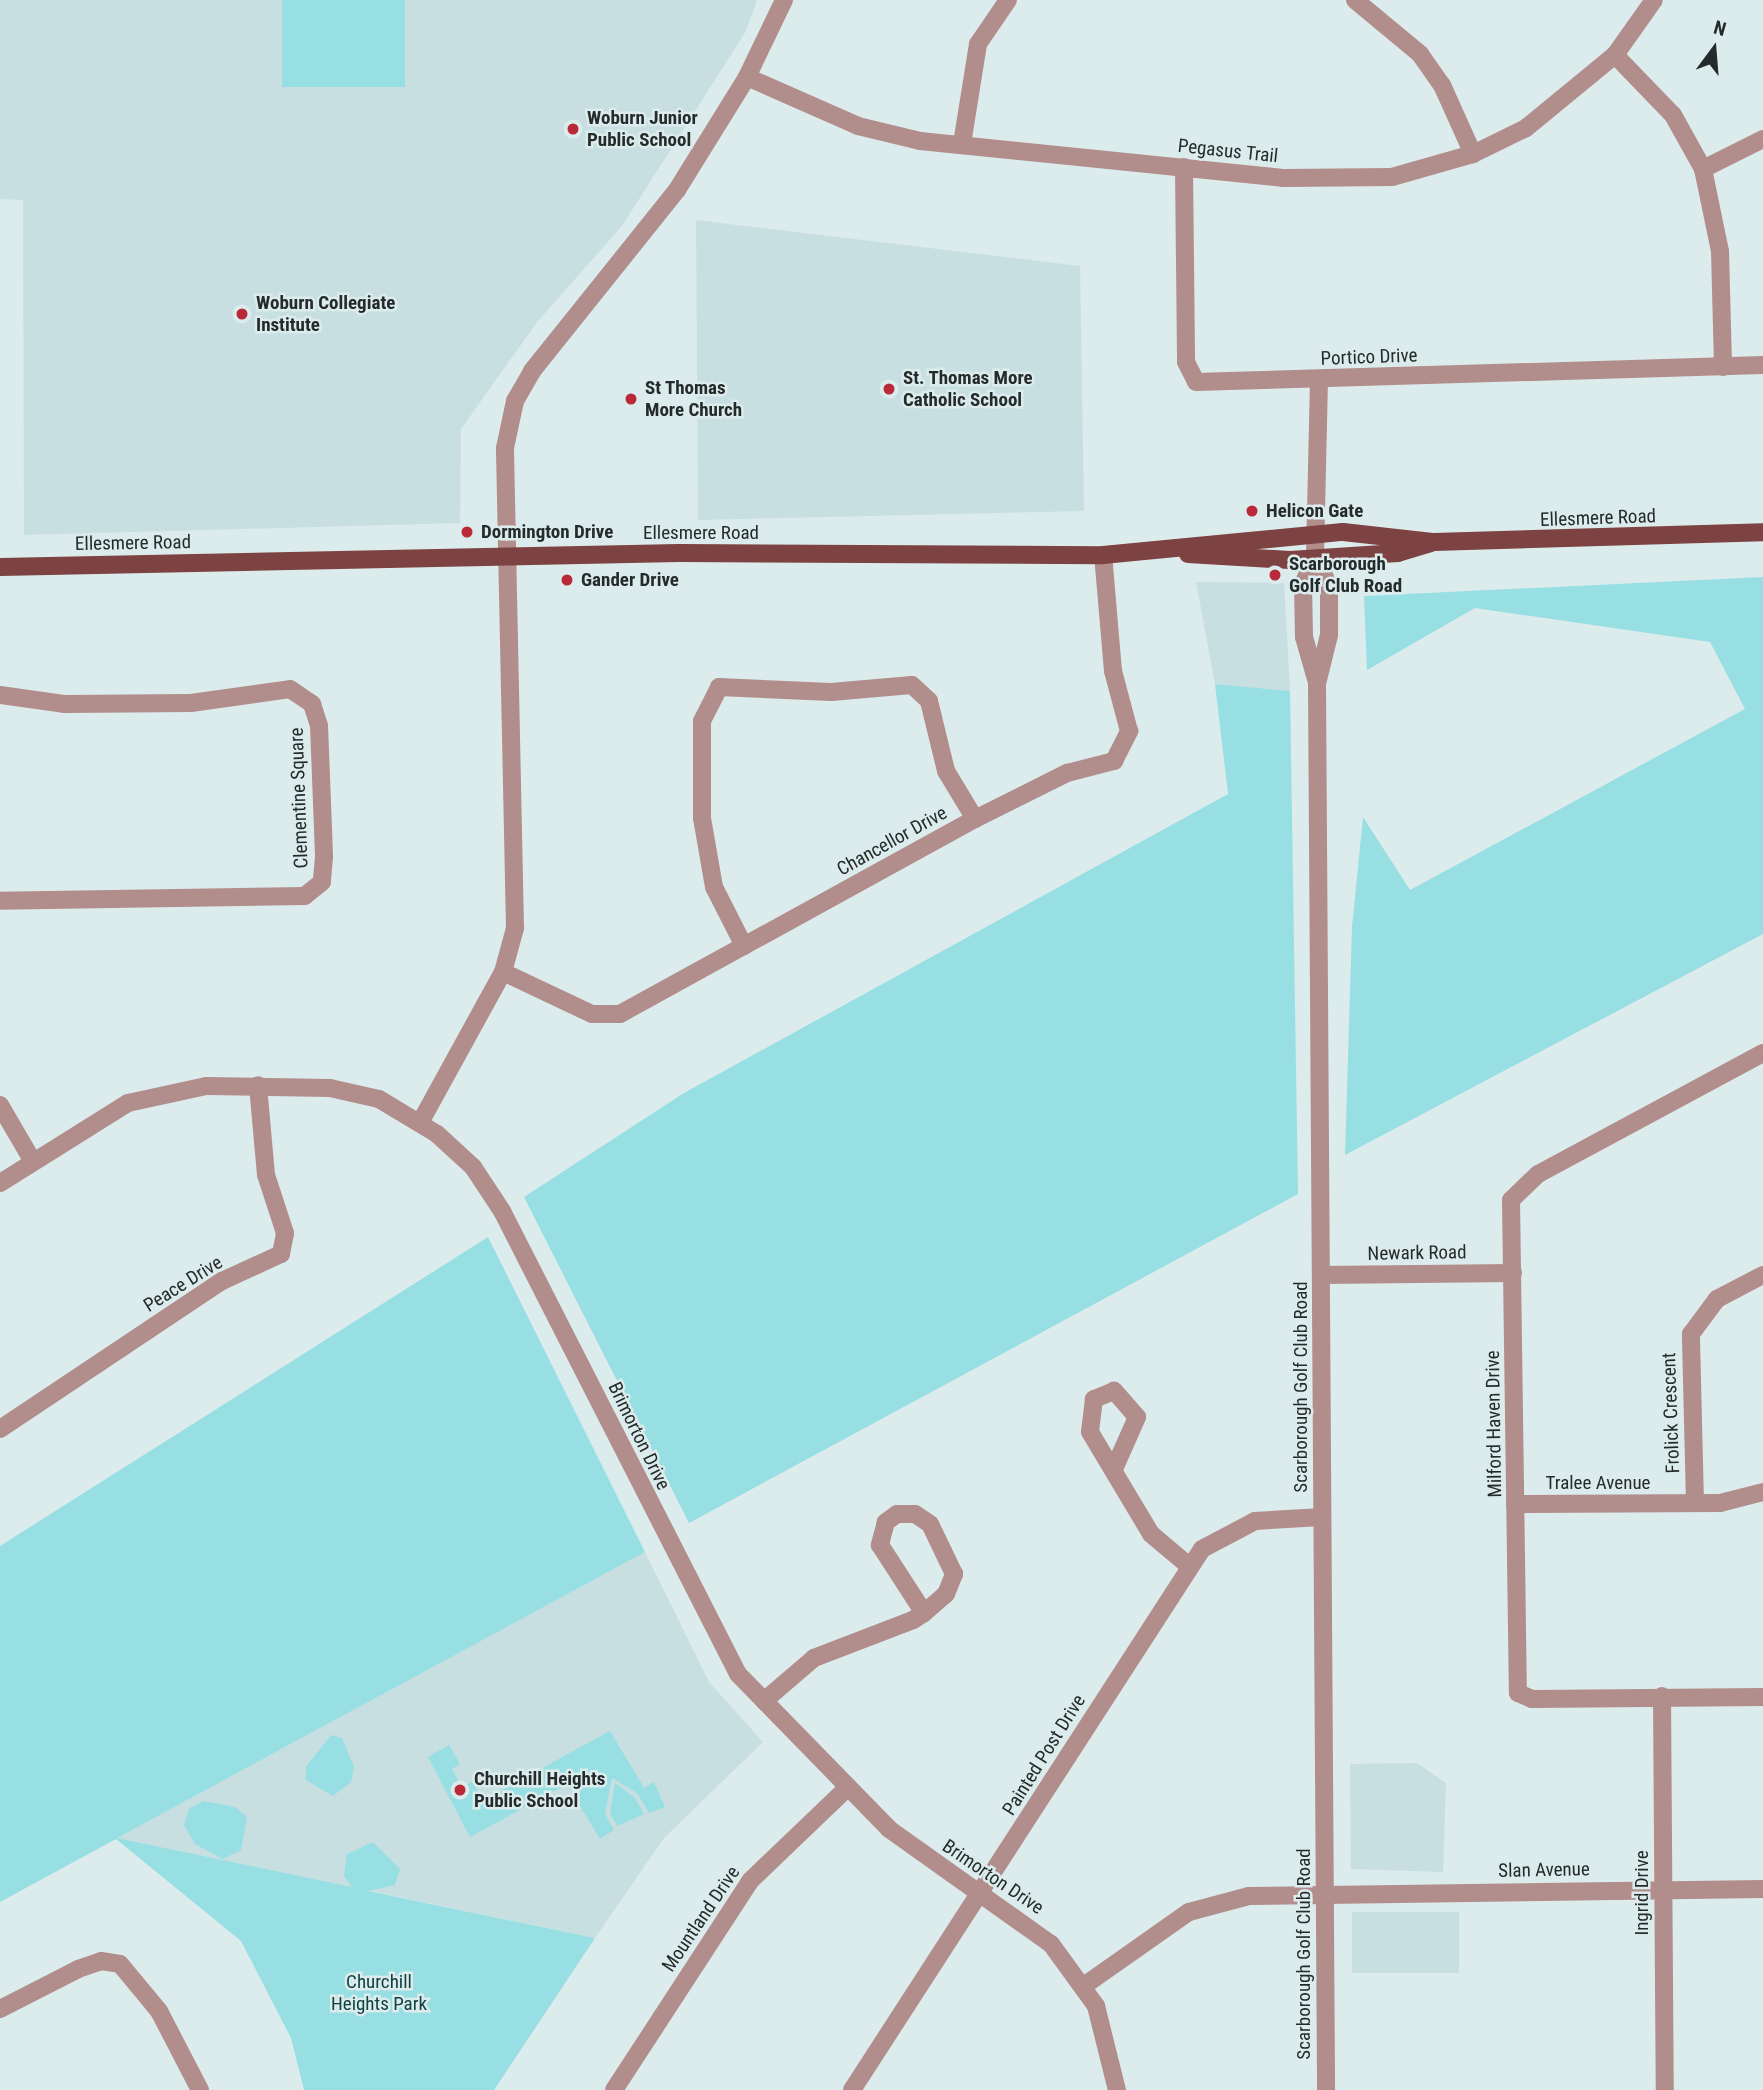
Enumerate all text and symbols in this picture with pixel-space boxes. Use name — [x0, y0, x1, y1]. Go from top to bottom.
north arrow — [1679, 14, 1749, 84]
text: N — [1711, 16, 1729, 41]
place label: Woburn Junior Public School — [587, 107, 698, 151]
marker: Woburn Junior Public School — [565, 121, 581, 137]
street label: Pegasus Trail — [1177, 134, 1279, 168]
place label: Woburn Collegiate Institute — [256, 292, 395, 336]
marker: Woburn Collegiate Institute — [234, 306, 250, 322]
street label: Portico Drive — [1320, 344, 1418, 370]
place label: St. Thomas More Catholic School — [903, 367, 1033, 411]
place label: St Thomas More Church — [645, 377, 742, 421]
marker: St. Thomas More Catholic School — [881, 381, 897, 397]
marker: St Thomas More Church — [623, 391, 639, 407]
place label: Helicon Gate — [1266, 500, 1363, 522]
marker: Helicon Gate — [1244, 503, 1260, 519]
street label: Ellesmere Road — [1540, 505, 1656, 531]
place label: Dormington Drive — [481, 521, 613, 543]
street label: Ellesmere Road — [643, 522, 759, 544]
marker: Dormington Drive — [459, 524, 475, 540]
street label: Ellesmere Road — [75, 531, 191, 555]
place label: Scarborough Golf Club Road — [1289, 553, 1402, 597]
marker: Scarborough Golf Club Road — [1267, 567, 1283, 583]
place label: Gander Drive — [581, 569, 679, 591]
marker: Gander Drive — [559, 572, 575, 588]
street label: Clementine Square — [285, 727, 313, 869]
street label: Chancellor Drive — [833, 801, 951, 881]
street label: Newark Road — [1367, 1241, 1467, 1265]
street label: Peace Drive — [139, 1251, 227, 1317]
street label: Scarborough Golf Club Road — [1290, 1281, 1312, 1493]
street label: Milford Haven Drive — [1481, 1350, 1507, 1498]
street label: Frolick Crescent — [1657, 1352, 1685, 1474]
street label: Brimorton Drive — [603, 1378, 675, 1494]
street label: Tralee Avenue — [1546, 1472, 1650, 1494]
street label: Painted Post Drive — [998, 1690, 1090, 1820]
place label: Churchill Heights Public School — [474, 1768, 605, 1812]
marker: Churchill Heights Public School — [452, 1782, 468, 1798]
street label: Brimorton Drive — [938, 1835, 1048, 1919]
street label: Scarborough Golf Club Road — [1293, 1848, 1315, 2060]
street label: Ingrid Drive — [1631, 1850, 1653, 1936]
street label: Slan Avenue — [1498, 1858, 1590, 1882]
street label: Mountland Drive — [657, 1862, 745, 1976]
park label: Churchill Heights Park — [331, 1971, 427, 2015]

